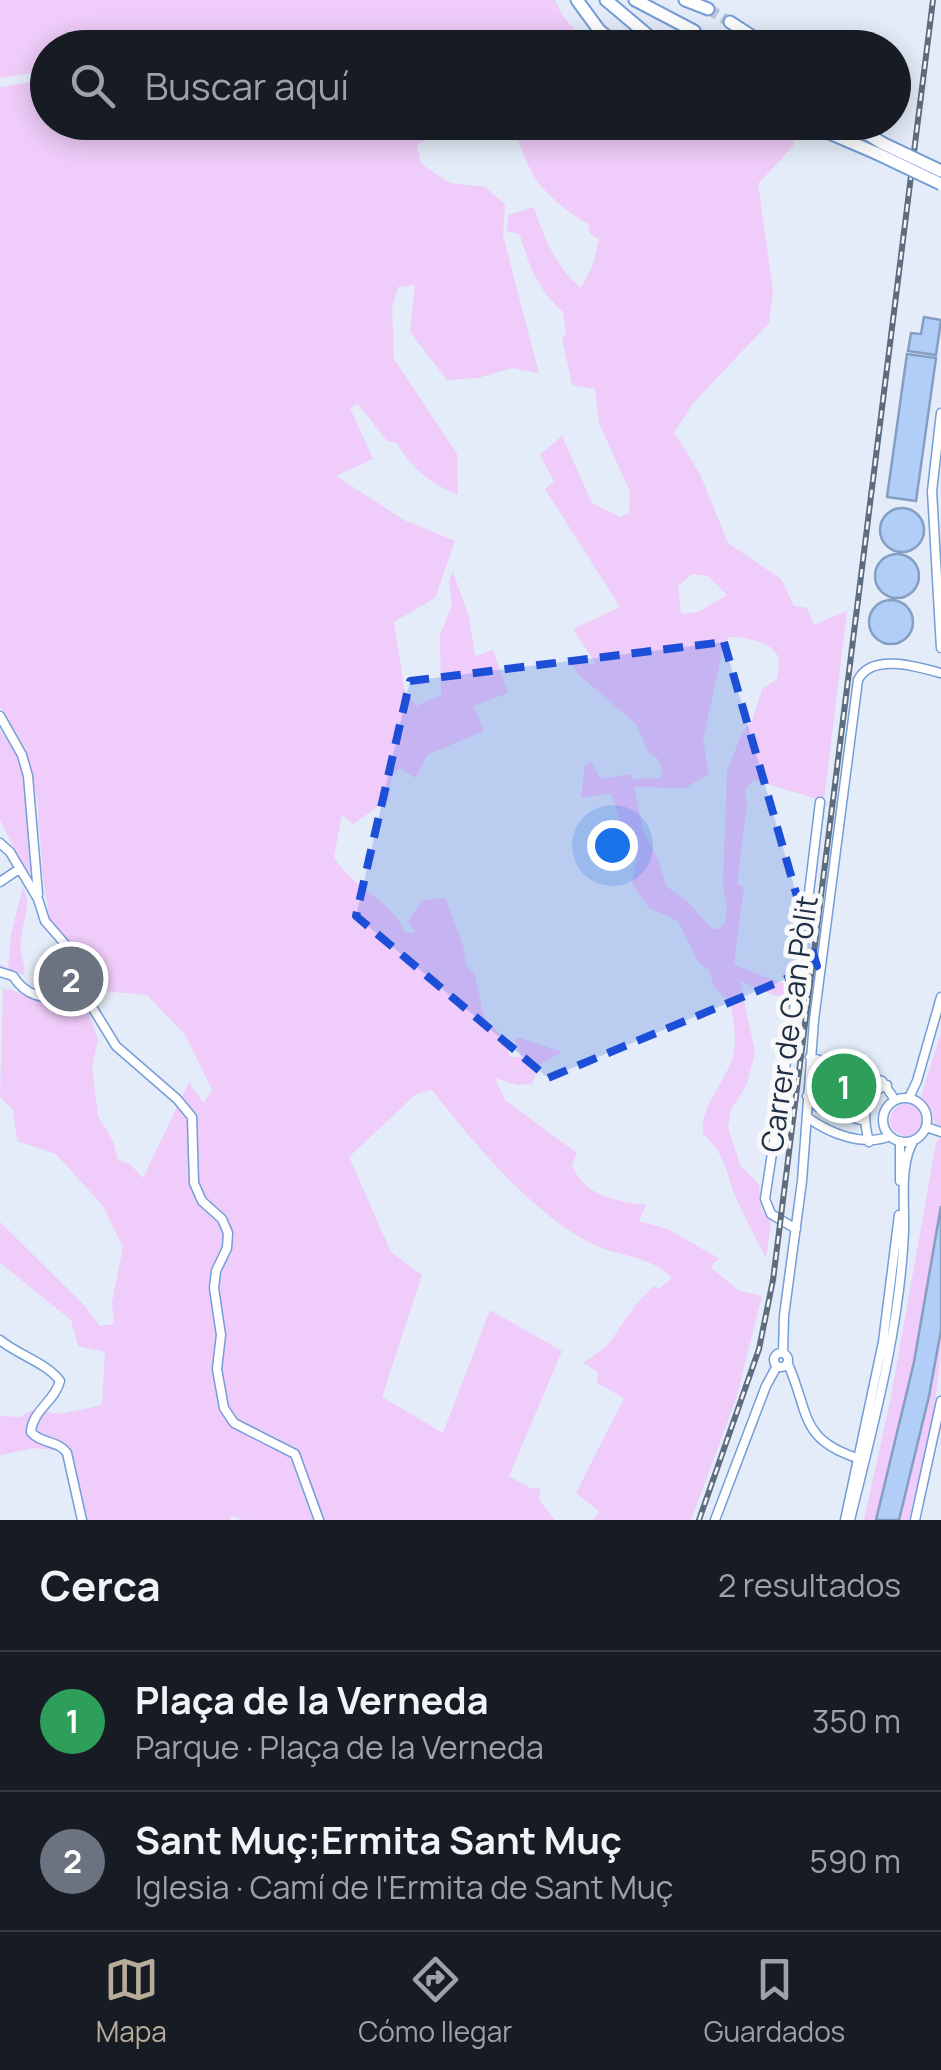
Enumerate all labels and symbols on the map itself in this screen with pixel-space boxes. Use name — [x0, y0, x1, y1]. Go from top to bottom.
your location — [587, 820, 638, 871]
street label: Carrer de Can Pòlit — [750, 893, 827, 1155]
pin: 2 — [38, 942, 104, 1016]
pin: 1 — [812, 1048, 876, 1124]

